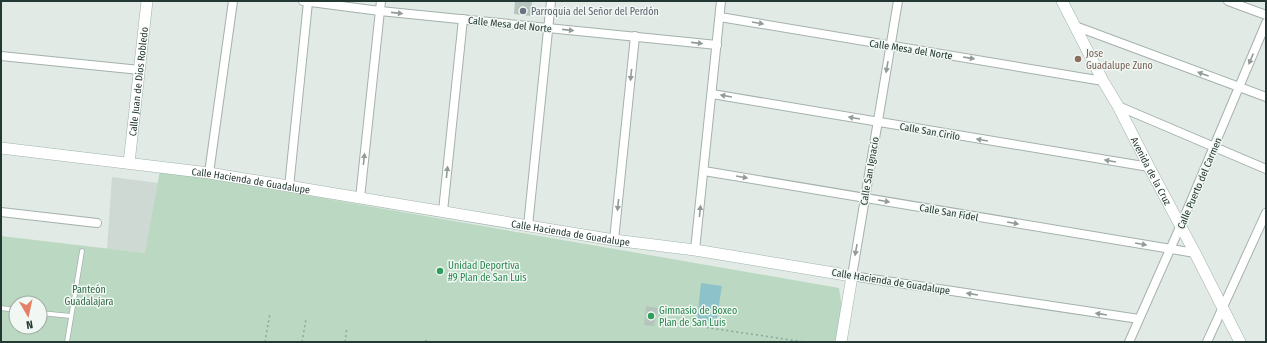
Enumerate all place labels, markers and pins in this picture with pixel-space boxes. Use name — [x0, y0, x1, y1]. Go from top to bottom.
marker: Parroquia del Señor del Perdón — [518, 6, 528, 16]
place label: Parroquia del Señor del Perdón — [531, 6, 659, 18]
place label: Jose Guadalupe Zuno — [1086, 48, 1153, 72]
marker: Jose Guadalupe Zuno — [1073, 54, 1083, 64]
place label: Unidad Deportiva #9 Plan de San Luis — [448, 260, 527, 284]
marker: Unidad Deportiva #9 Plan de San Luis — [435, 266, 445, 276]
place label: Gimnasio de Boxeo Plan de San Luis — [659, 305, 737, 329]
marker: Gimnasio de Boxeo Plan de San Luis — [646, 311, 656, 321]

